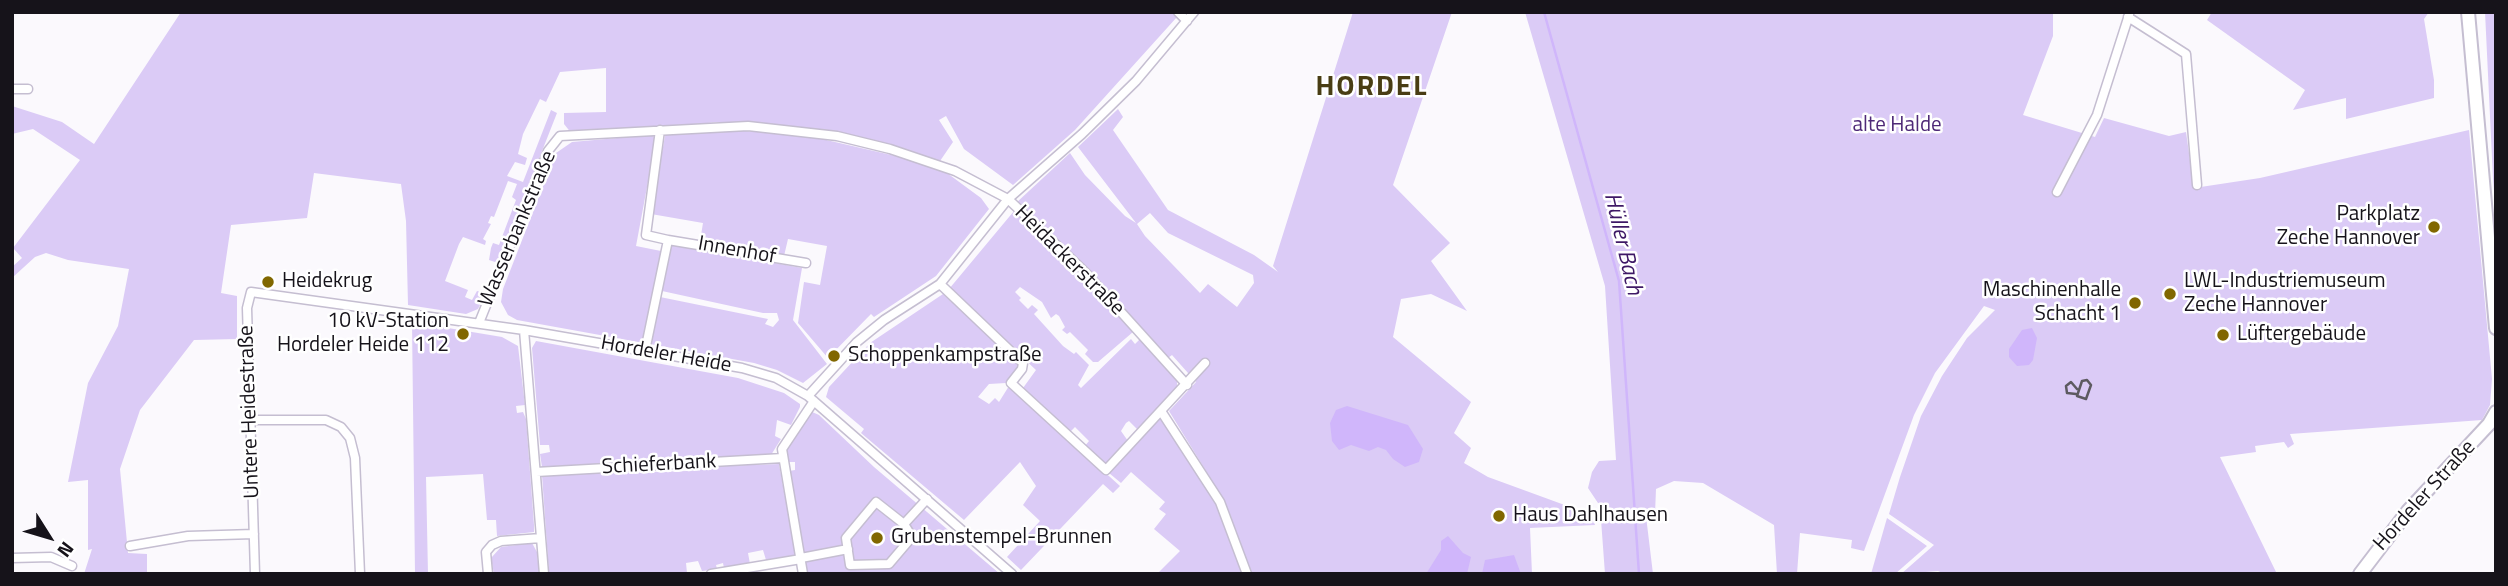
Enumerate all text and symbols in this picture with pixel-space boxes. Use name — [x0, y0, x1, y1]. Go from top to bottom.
district label: HORDEL — [1316, 71, 1428, 105]
park label: alte Halde — [1852, 113, 1942, 139]
street label: Wasserbankstraße — [474, 147, 562, 311]
water label: Hüller Bach — [1597, 190, 1647, 298]
street label: Heidackerstraße — [1009, 201, 1129, 321]
place label: Parkplatz Zeche Hannover — [2277, 202, 2420, 252]
marker: Parkplatz Zeche Hannover — [2426, 219, 2442, 235]
street label: Innenhof — [696, 232, 778, 270]
place label: Heidekrug — [282, 269, 372, 295]
place label: LWL-Industriemuseum Zeche Hannover — [2184, 269, 2386, 319]
marker: Heidekrug — [260, 274, 276, 290]
place label: Maschinenhalle Schacht 1 — [1983, 278, 2121, 328]
marker: LWL-Industriemuseum Zeche Hannover — [2162, 286, 2178, 302]
marker: Maschinenhalle Schacht 1 — [2127, 295, 2143, 311]
place label: 10 kV-Station Hordeler Heide 112 — [277, 309, 449, 359]
place label: Lüftergebäude — [2237, 322, 2366, 348]
street label: Untere Heidestraße — [234, 325, 266, 499]
marker: 10 kV-Station Hordeler Heide 112 — [455, 326, 471, 342]
marker: Lüftergebäude — [2215, 327, 2231, 343]
street label: Hordeler Heide — [599, 331, 733, 379]
place label: Schoppenkampstraße — [848, 343, 1042, 369]
marker: Schoppenkampstraße — [826, 348, 842, 364]
street label: Hordeler Straße — [2369, 435, 2481, 557]
street label: Schieferbank — [601, 449, 717, 481]
north arrow — [14, 502, 84, 572]
place label: Haus Dahlhausen — [1513, 503, 1668, 529]
marker: Haus Dahlhausen — [1491, 508, 1507, 524]
place label: Grubenstempel-Brunnen — [891, 525, 1112, 551]
marker: Grubenstempel-Brunnen — [869, 530, 885, 546]
text: N — [51, 536, 82, 564]

